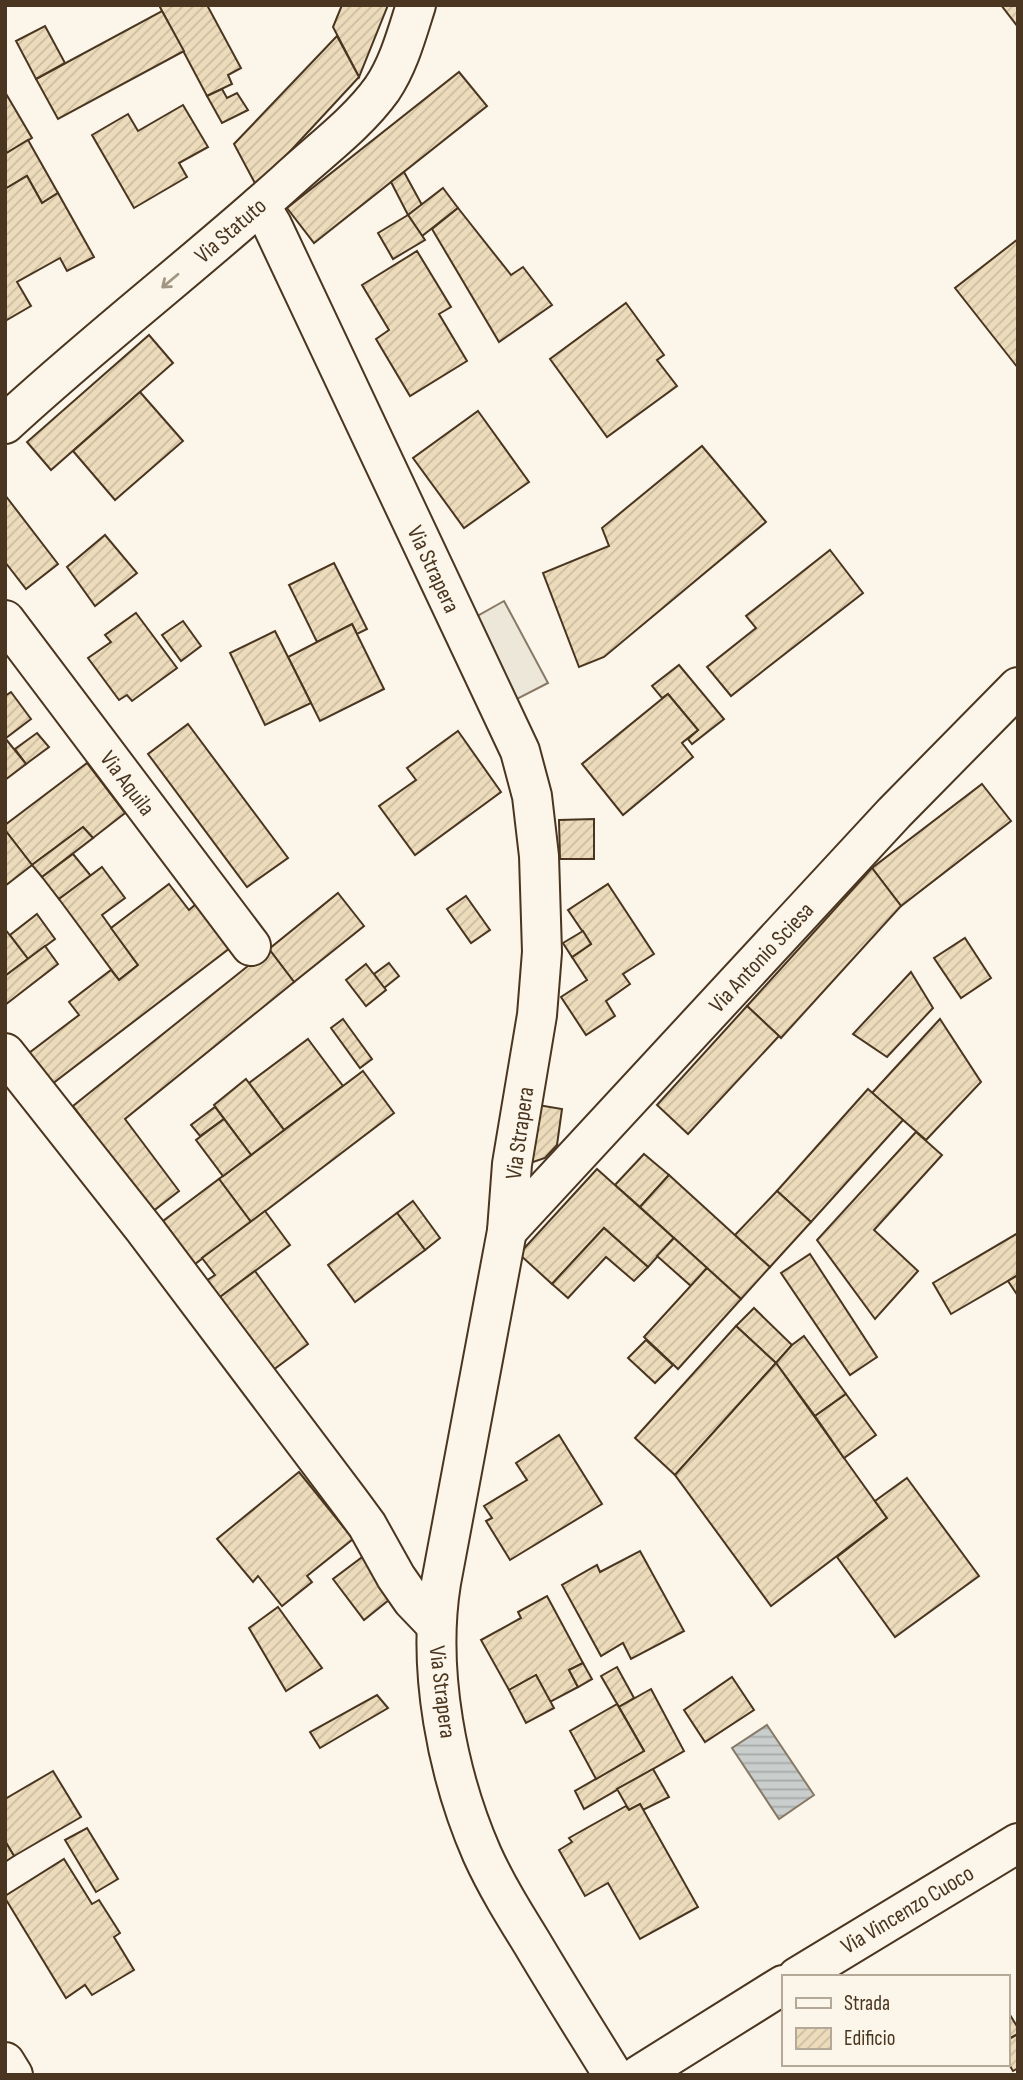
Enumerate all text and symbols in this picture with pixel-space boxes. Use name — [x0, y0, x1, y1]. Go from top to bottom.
street label: Via Statuto — [189, 192, 272, 269]
one-way arrow — [162, 273, 180, 289]
street label: Via Strapera — [401, 521, 465, 617]
street label: Via Aquila — [94, 746, 161, 822]
street label: Via Antonio Sciesa — [704, 897, 820, 1019]
street label: Via Strapera — [500, 1085, 540, 1181]
street label: Via Strapera — [422, 1644, 462, 1740]
street label: Via Vincenzo Cuoco — [836, 1859, 979, 1960]
legend — [782, 1975, 1009, 2066]
text: Strada — [844, 1991, 890, 2016]
text: Edificio — [844, 2026, 895, 2051]

